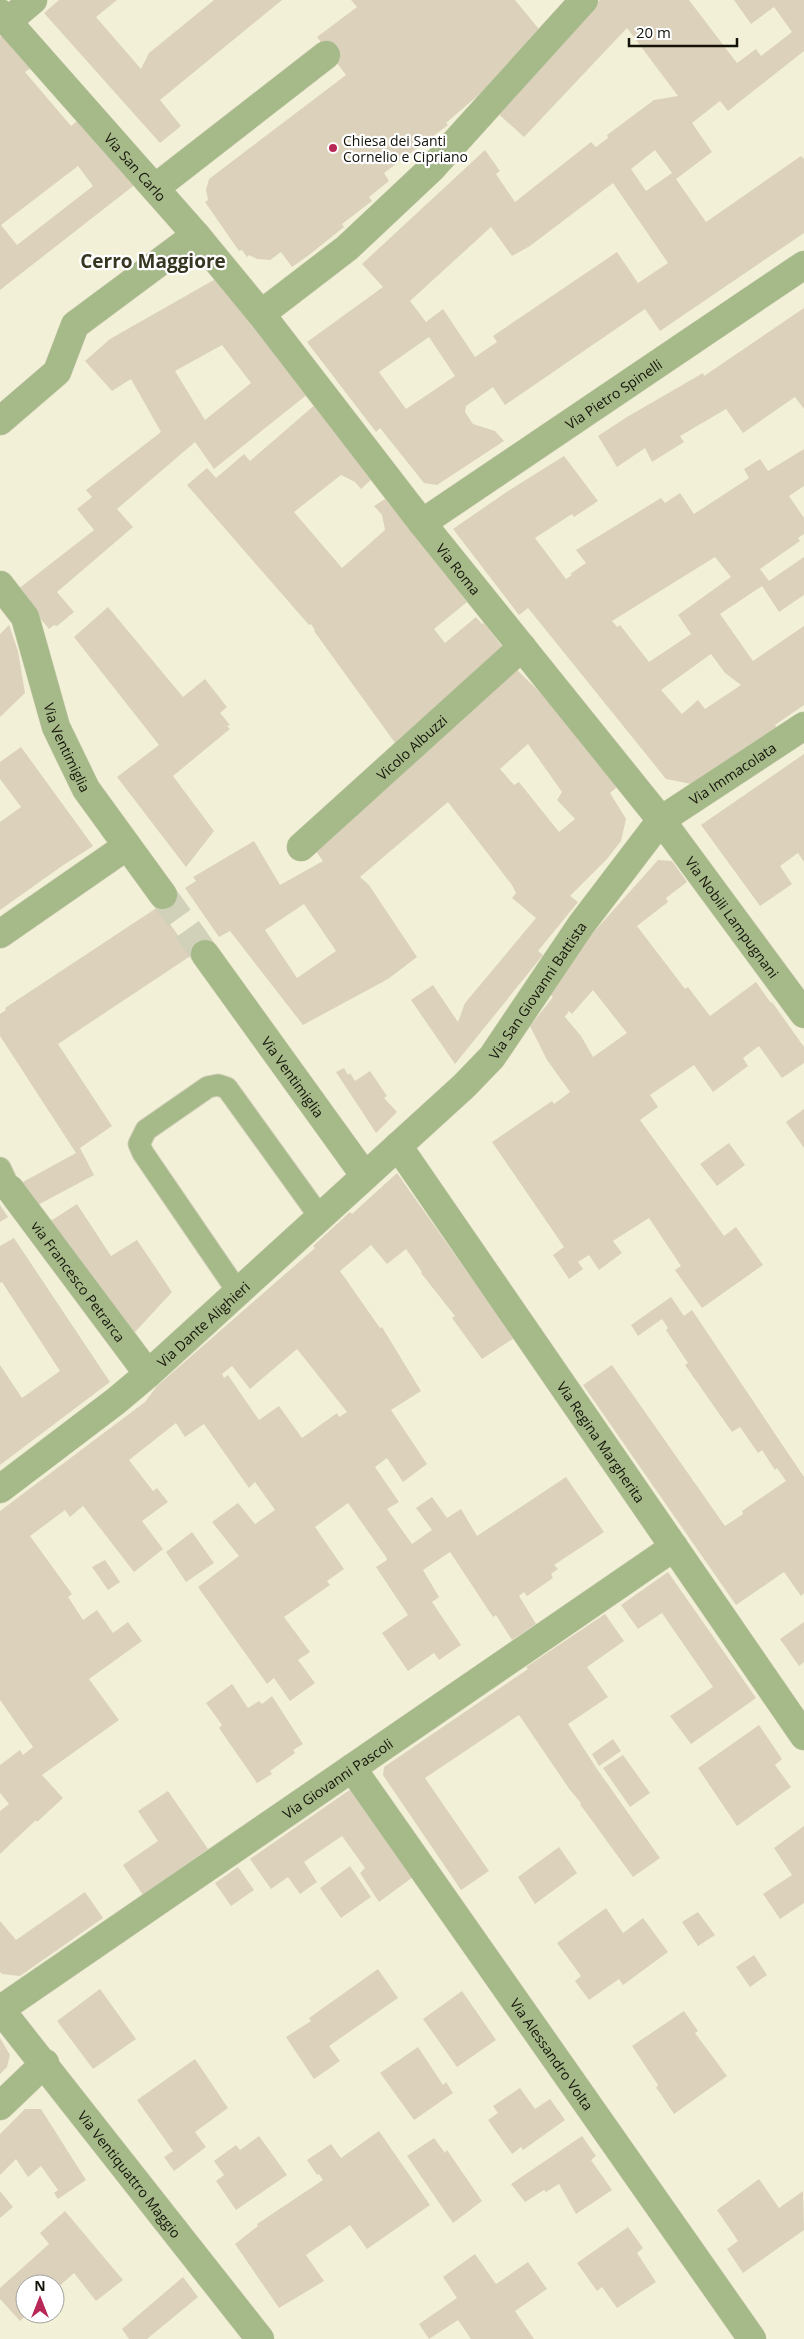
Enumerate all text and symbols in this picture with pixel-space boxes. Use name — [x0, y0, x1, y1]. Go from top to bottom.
scale bar — [629, 15, 736, 47]
text: 20 m — [636, 22, 671, 42]
street label: Via San Carlo — [100, 128, 171, 205]
place label: Chiesa dei Santi Cornelio e Cipriano — [343, 131, 468, 166]
marker: Chiesa dei Santi Cornelio e Cipriano — [327, 142, 339, 154]
district label: Cerro Maggiore — [80, 248, 226, 274]
street label: Via Pietro Spinelli — [561, 354, 666, 433]
street label: Via Roma — [432, 539, 485, 599]
street label: Via Ventimiglia — [40, 701, 95, 795]
street label: Vicolo Albuzzi — [372, 710, 451, 784]
street label: Via Immacolata — [685, 738, 780, 809]
street label: Via Nobili Lampugnani — [681, 852, 784, 982]
street label: Via San Giovanni Battista — [484, 918, 590, 1063]
street label: Via Ventimiglia — [258, 1032, 329, 1121]
street label: via Francesco Petrarca — [27, 1217, 130, 1346]
street label: Via Dante Alighieri — [153, 1277, 254, 1371]
street label: Via Regina Margherita — [553, 1377, 650, 1506]
street label: Via Giovanni Pascoli — [279, 1734, 396, 1823]
street label: Via Alessandro Volta — [506, 1994, 598, 2114]
street label: Via Ventiquattro Maggio — [74, 2106, 186, 2241]
north arrow — [15, 2274, 65, 2324]
text: N — [34, 2276, 46, 2295]

